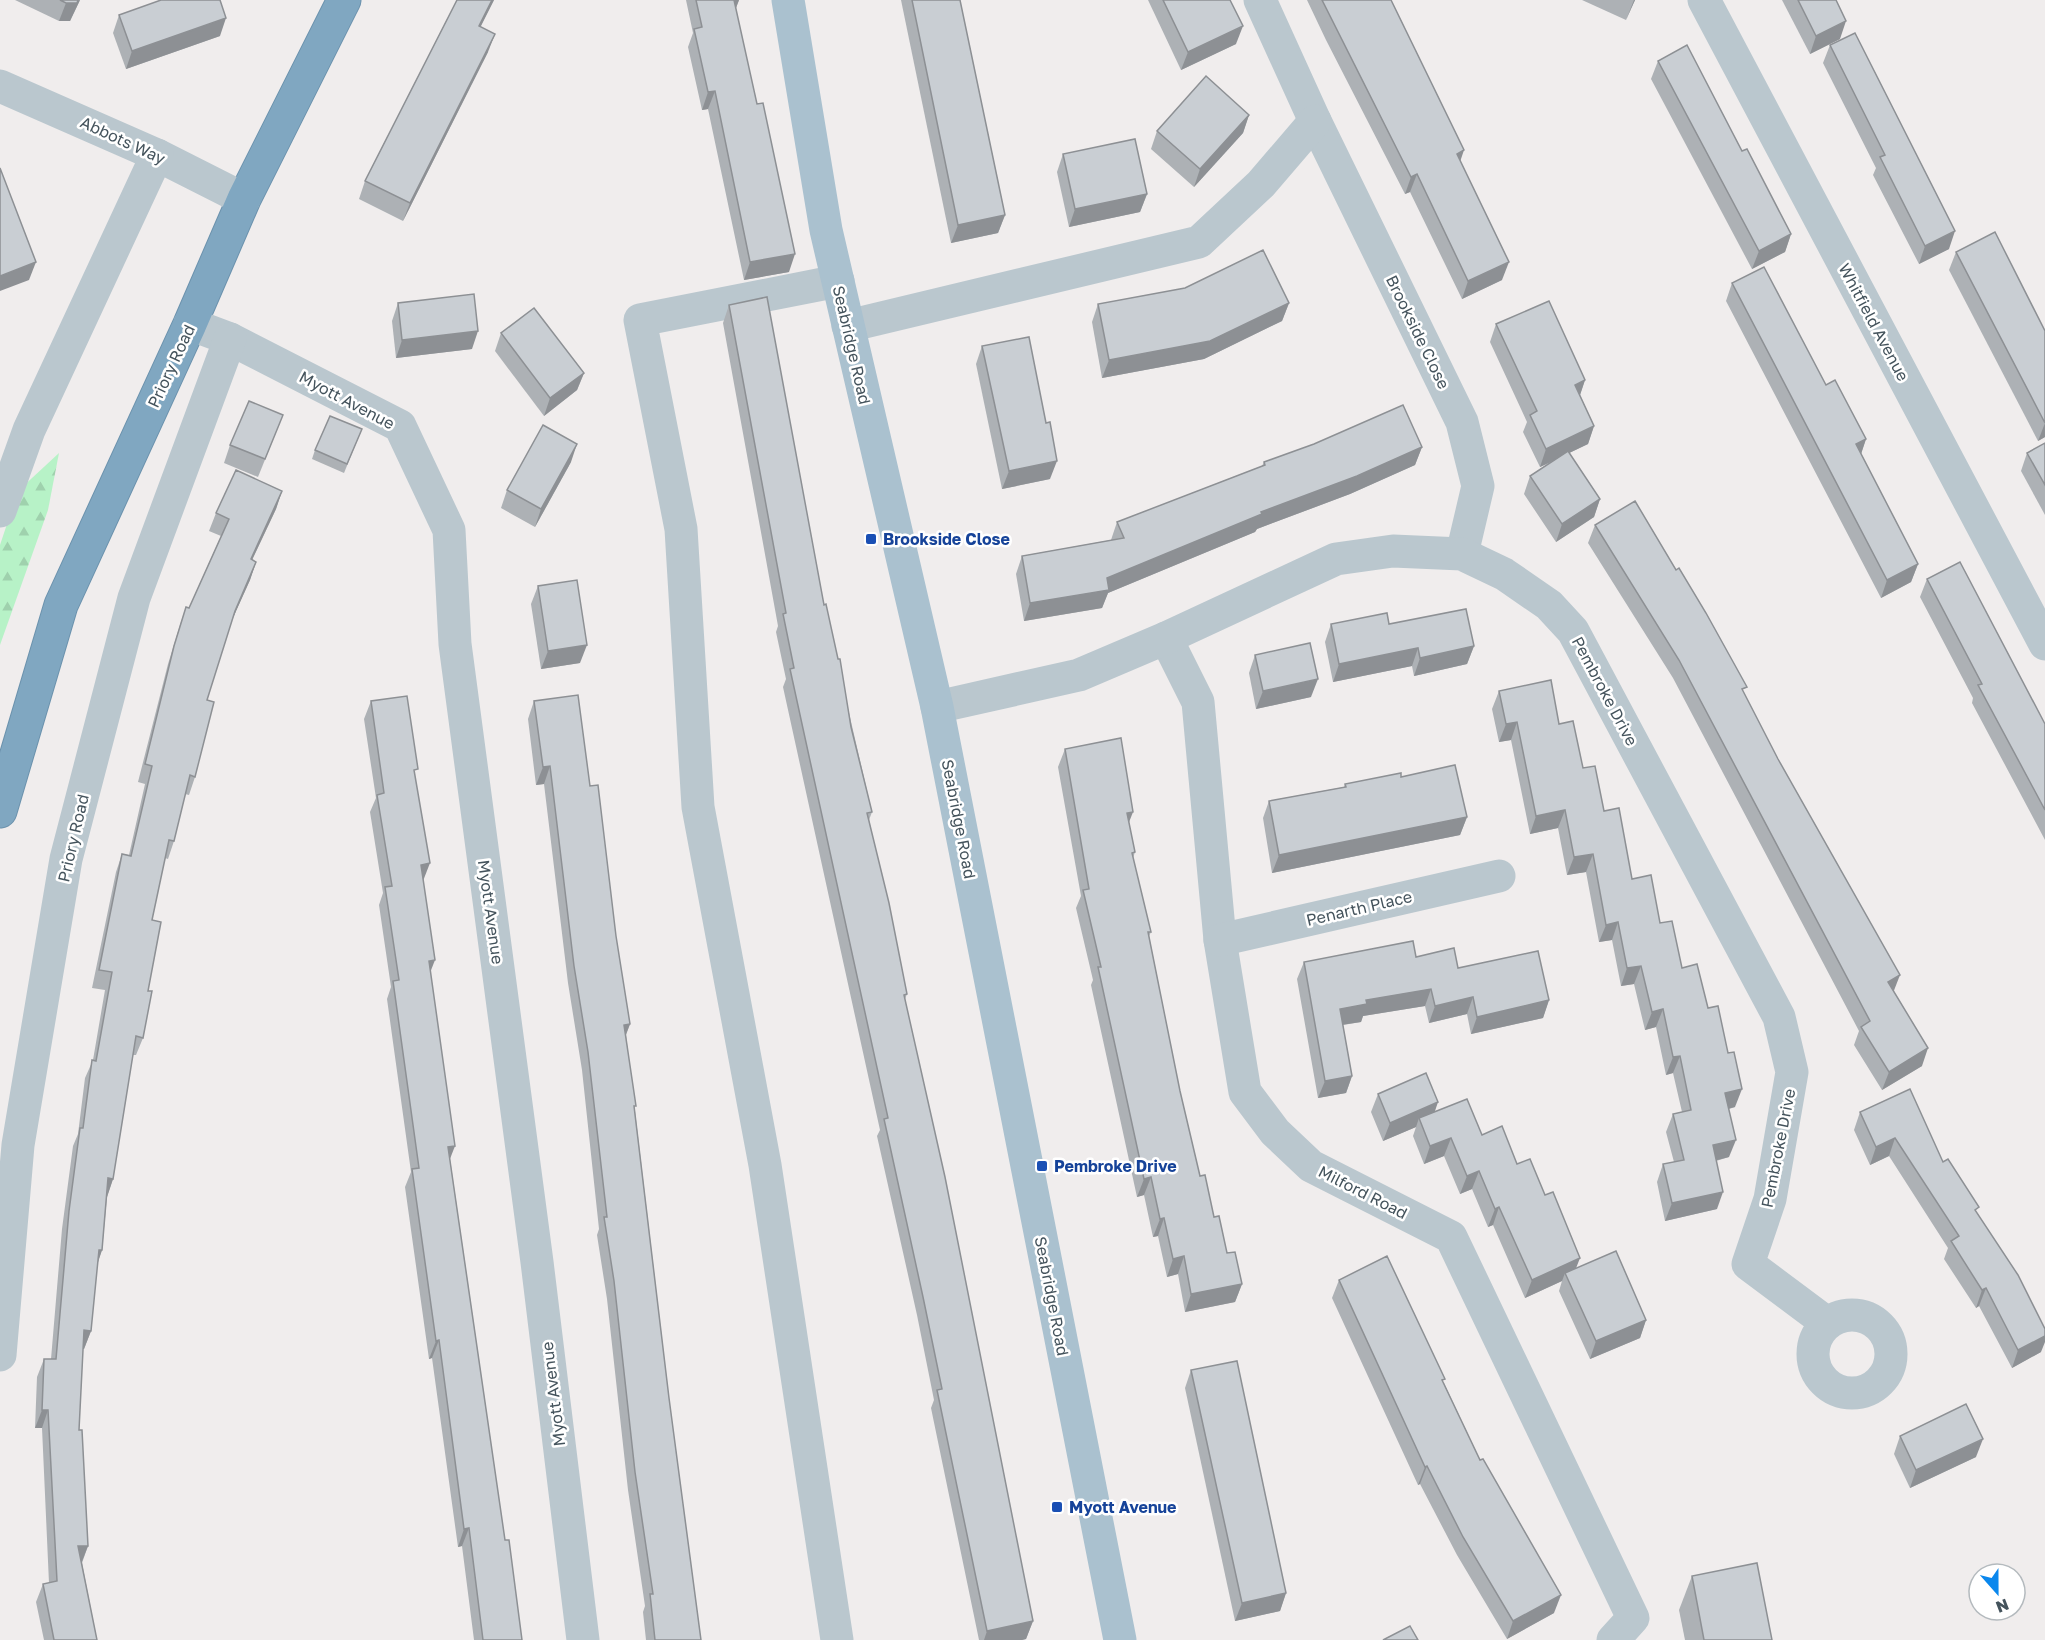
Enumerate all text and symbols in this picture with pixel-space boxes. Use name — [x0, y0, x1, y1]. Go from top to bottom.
street label: Abbots Way — [77, 112, 169, 168]
street label: Whitfield Avenue — [1835, 260, 1913, 384]
street label: Brookside Close — [1382, 272, 1454, 392]
street label: Seabridge Road — [829, 284, 875, 406]
street label: Priory Road — [143, 321, 199, 411]
street label: Myott Avenue — [296, 366, 398, 434]
place label: Brookside Close — [883, 529, 1010, 549]
marker: Brookside Close — [864, 532, 878, 546]
street label: Pembroke Drive — [1568, 633, 1642, 749]
street label: Seabridge Road — [938, 758, 980, 880]
street label: Priory Road — [53, 792, 93, 884]
street label: Myott Avenue — [474, 859, 508, 965]
street label: Penarth Place — [1304, 886, 1414, 930]
street label: Pembroke Drive — [1757, 1087, 1799, 1209]
place label: Pembroke Drive — [1054, 1156, 1177, 1176]
marker: Pembroke Drive — [1035, 1159, 1049, 1173]
street label: Milford Road — [1315, 1161, 1411, 1223]
street label: Seabridge Road — [1031, 1235, 1073, 1357]
street label: Myott Avenue — [537, 1341, 569, 1447]
place label: Myott Avenue — [1069, 1497, 1177, 1517]
marker: Myott Avenue — [1050, 1500, 1064, 1514]
north arrow — [1967, 1562, 2027, 1622]
text: N — [1993, 1594, 2012, 1618]

